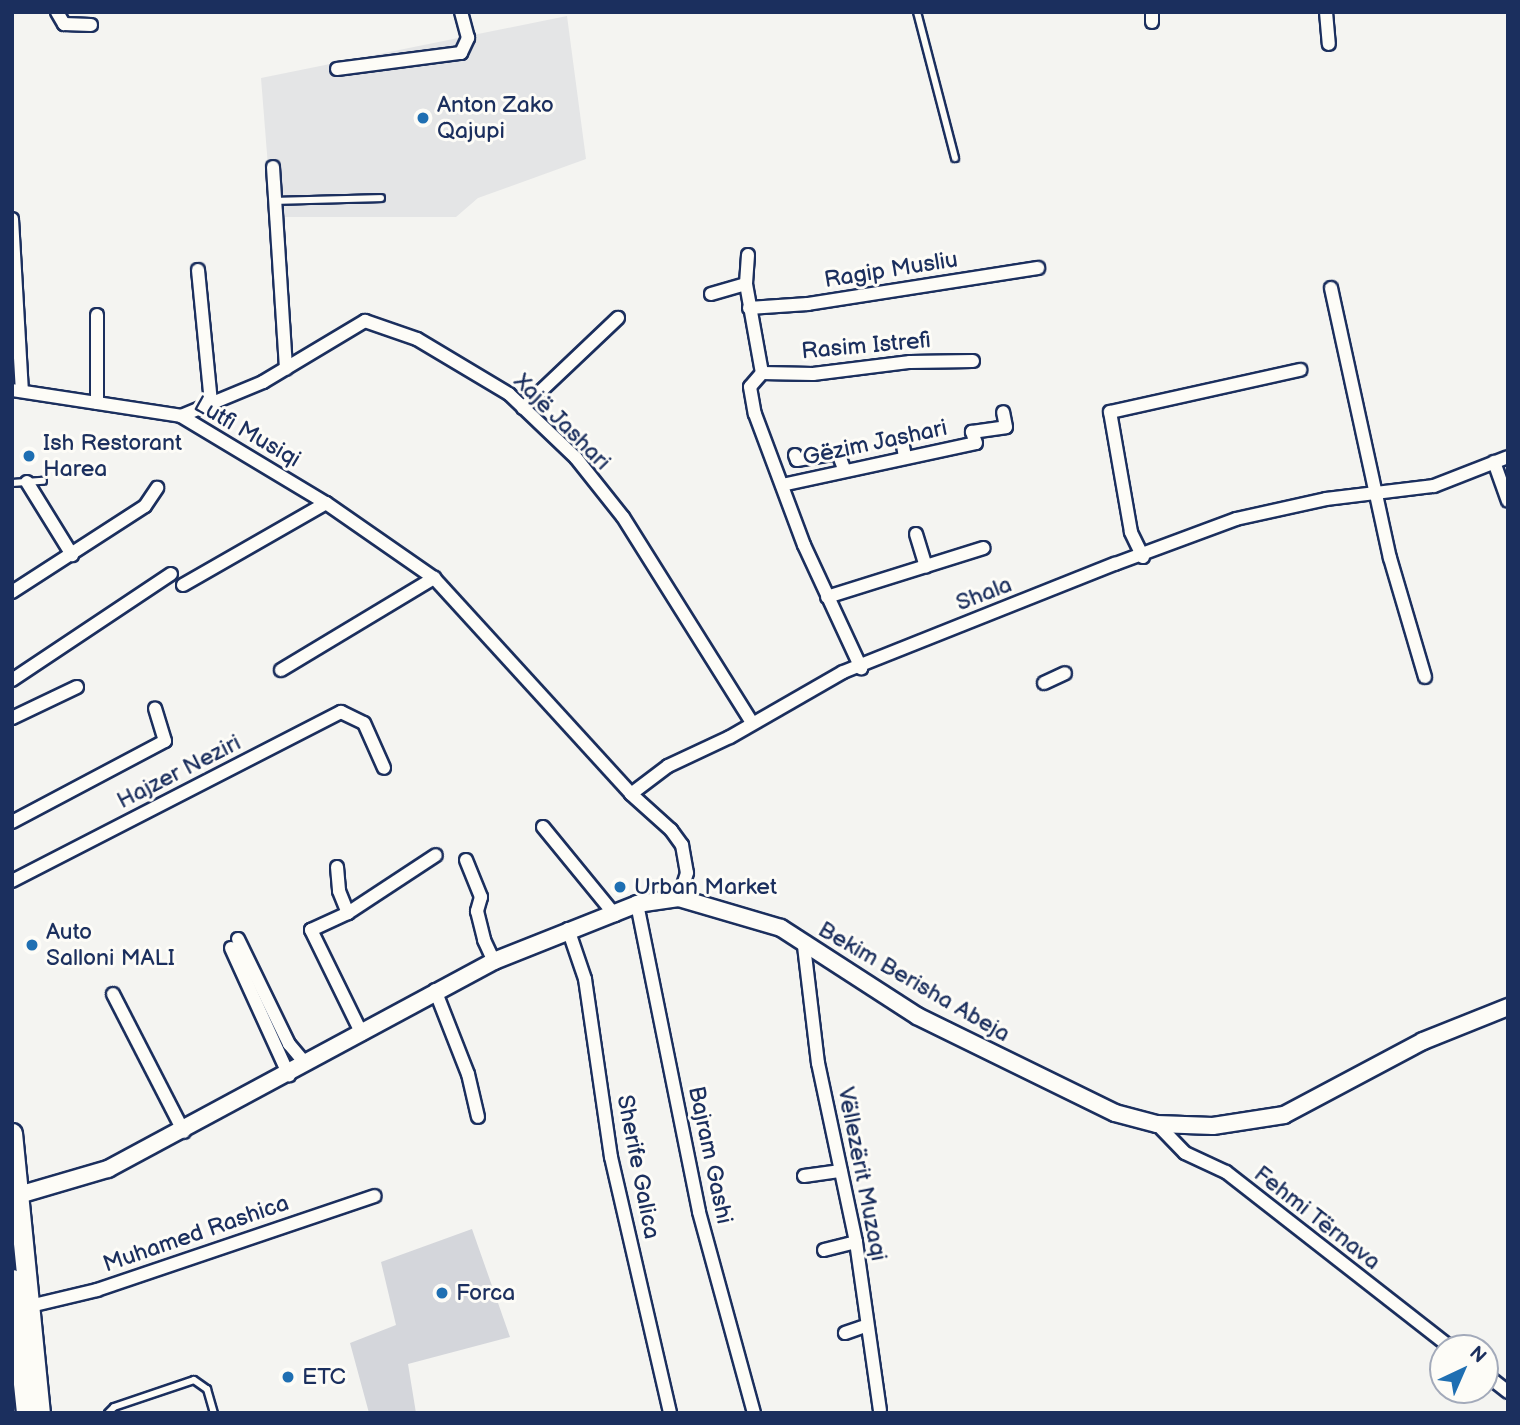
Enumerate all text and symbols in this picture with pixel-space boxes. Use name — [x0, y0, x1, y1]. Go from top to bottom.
place label: Anton Zako Qajupi — [437, 91, 554, 145]
marker: Anton Zako Qajupi — [415, 110, 431, 126]
street label: Ragip Musliu — [822, 246, 960, 294]
street label: Rasim Istrefi — [800, 327, 932, 365]
street label: Xajë Jashari — [507, 367, 617, 477]
street label: Lutfi Musiqi — [189, 390, 305, 474]
street label: Gëzim Jashari — [800, 414, 950, 472]
place label: Ish Restorant Harea — [43, 429, 182, 483]
marker: Ish Restorant Harea — [21, 448, 37, 464]
street label: Shala — [952, 571, 1016, 617]
street label: Hajzer Neziri — [113, 729, 245, 815]
place label: Urban Market — [634, 873, 777, 901]
marker: Urban Market — [612, 879, 628, 895]
street label: Bekim Berisha Abeja — [813, 916, 1015, 1048]
place label: Auto Salloni MALI — [46, 918, 175, 972]
marker: Auto Salloni MALI — [24, 937, 40, 953]
street label: Bajram Gashi — [682, 1084, 738, 1226]
street label: Vëllezërit Muzaqi — [832, 1085, 892, 1263]
street label: Sherife Galica — [611, 1093, 665, 1241]
street label: Fehmi Tërnava — [1248, 1160, 1386, 1276]
street label: Muhamed Rashica — [100, 1189, 292, 1279]
place label: Forca — [456, 1279, 515, 1307]
marker: Forca — [434, 1285, 450, 1301]
north arrow — [1429, 1334, 1499, 1404]
text: N — [1464, 1342, 1491, 1368]
place label: ETC — [302, 1363, 346, 1391]
marker: ETC — [280, 1369, 296, 1385]

